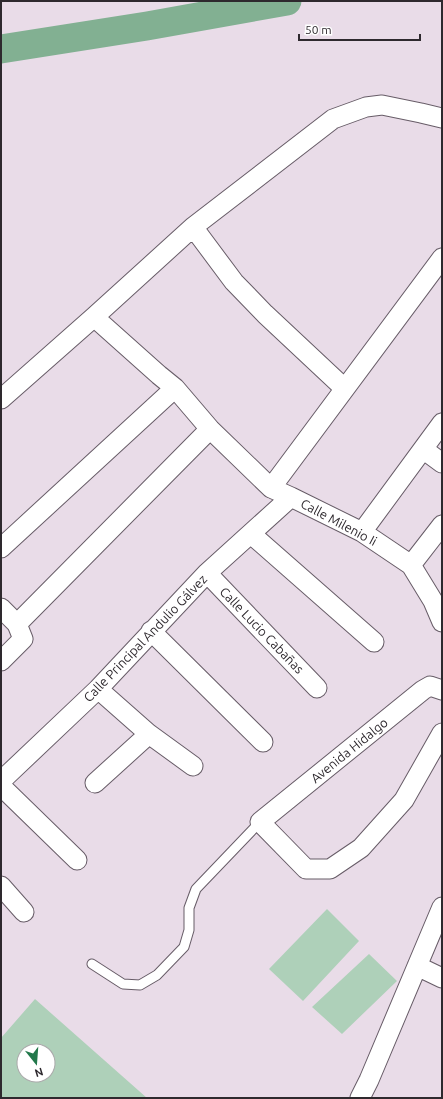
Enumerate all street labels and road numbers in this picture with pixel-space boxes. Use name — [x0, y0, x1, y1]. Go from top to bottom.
street label: Calle Milenio Ii — [298, 496, 380, 548]
street label: Calle Principal Andulio Gálvez — [81, 572, 209, 704]
street label: Calle Lucio Cabañas — [217, 584, 307, 676]
street label: Avenida Hidalgo — [308, 715, 390, 785]

